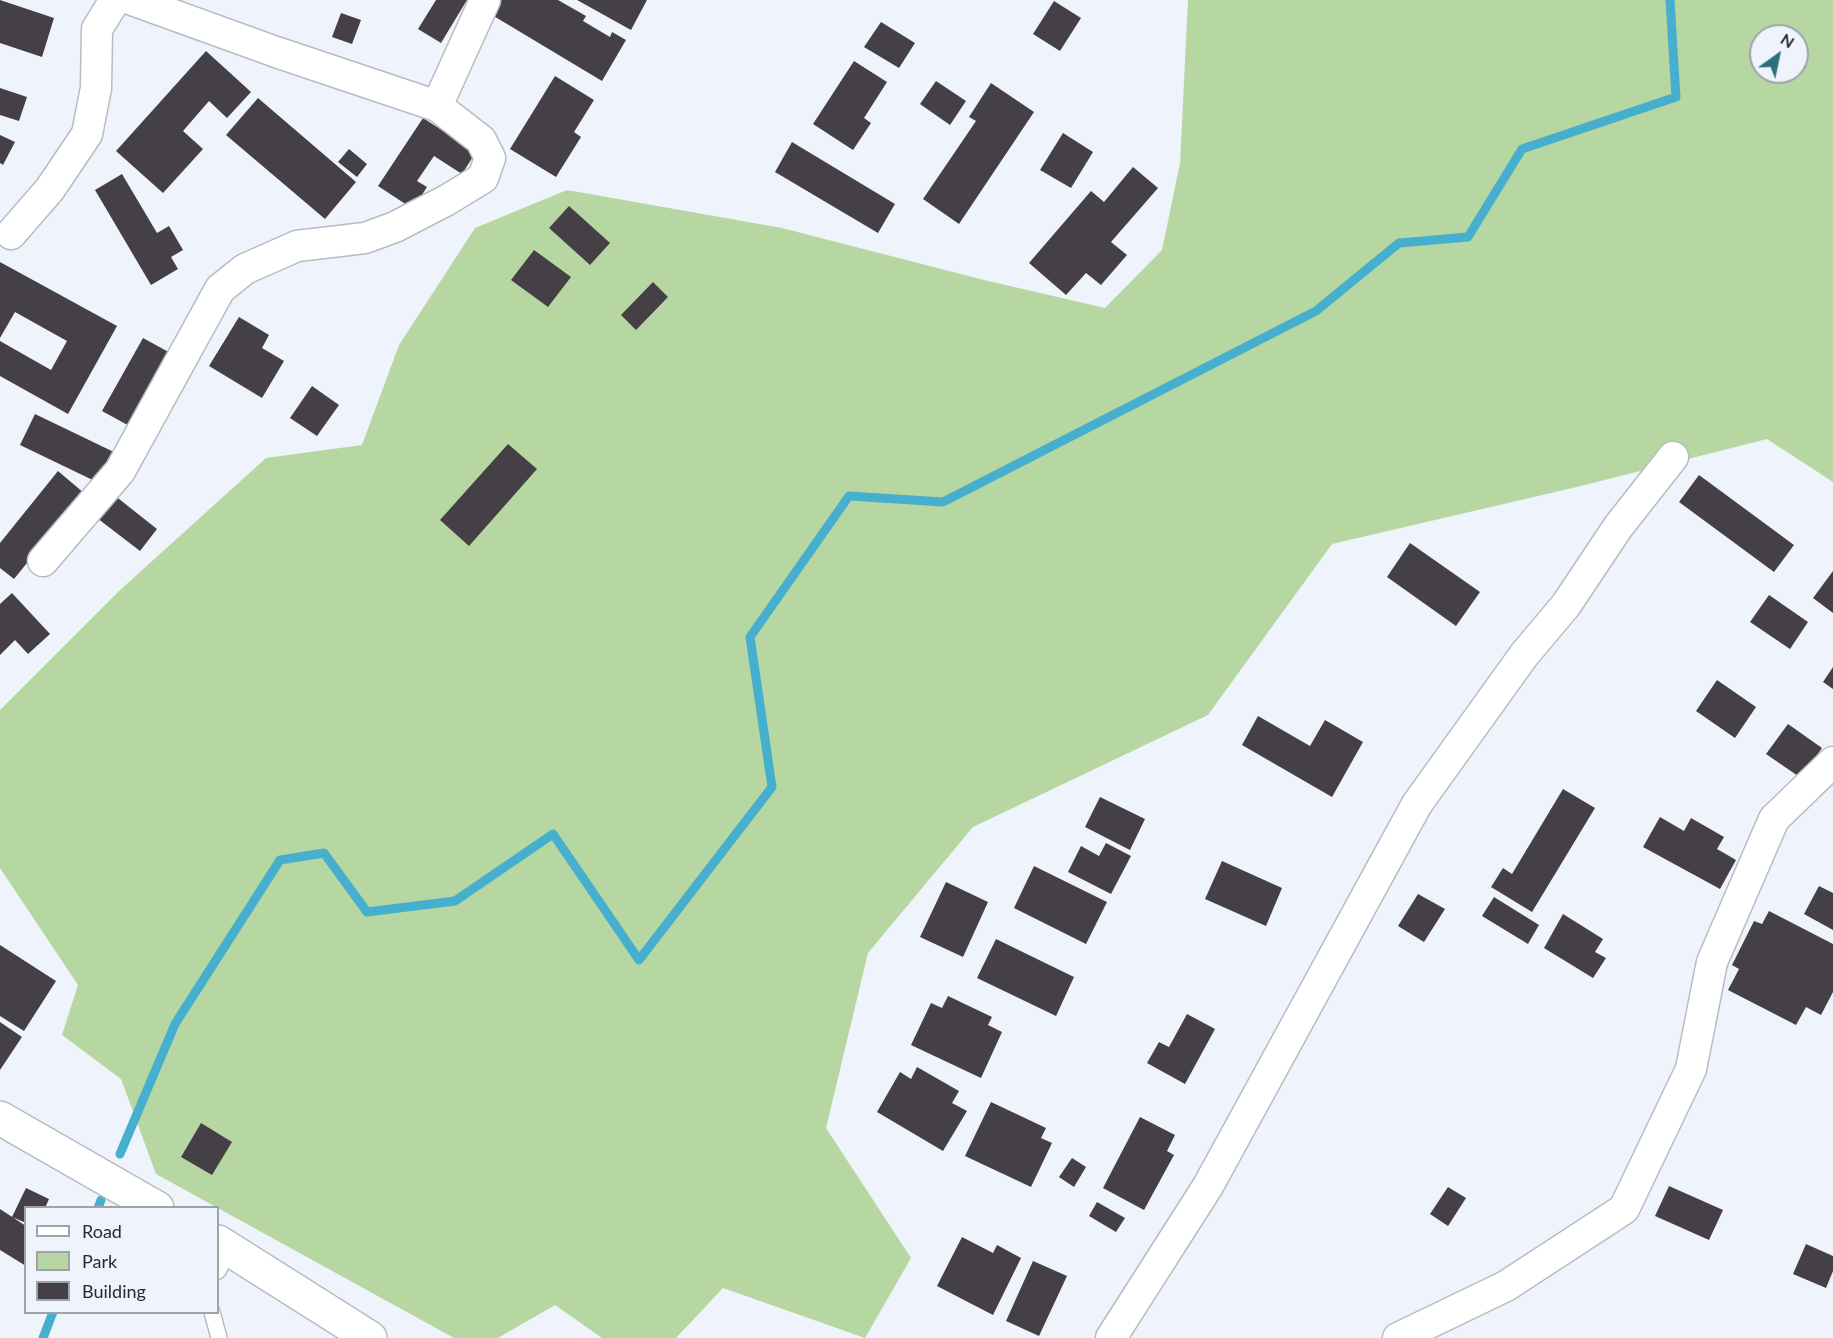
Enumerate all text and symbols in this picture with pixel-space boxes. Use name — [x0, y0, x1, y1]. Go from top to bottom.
north arrow — [1749, 24, 1809, 84]
text: N — [1778, 29, 1798, 51]
legend — [24, 1206, 219, 1314]
text: Road — [82, 1220, 122, 1242]
text: Park — [82, 1250, 117, 1272]
text: Building — [82, 1280, 146, 1302]

